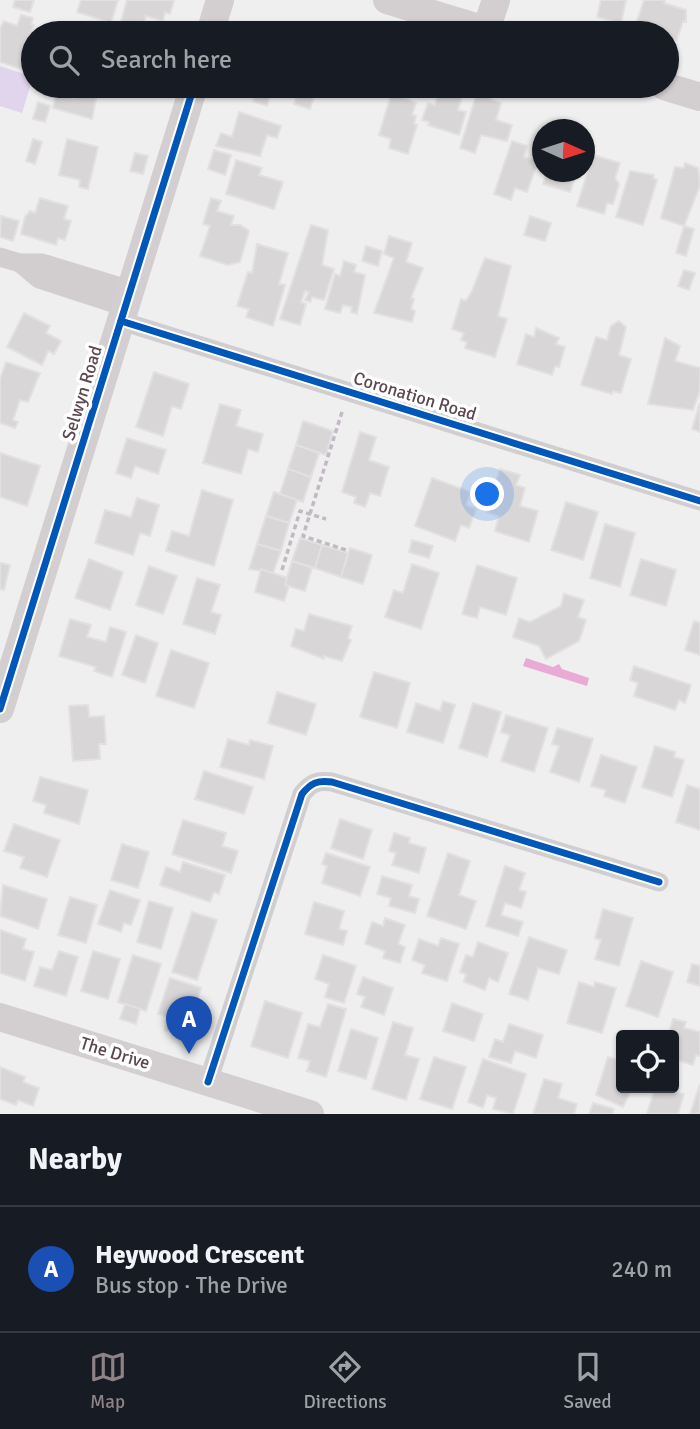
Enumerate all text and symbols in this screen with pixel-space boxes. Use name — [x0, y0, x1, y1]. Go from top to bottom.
search box — [21, 21, 679, 98]
icon: search — [45, 41, 83, 79]
text: Search here — [101, 44, 232, 76]
north arrow — [532, 119, 595, 182]
street label: Selwyn Road — [57, 343, 107, 443]
street label: Coronation Road — [351, 367, 479, 425]
your location — [470, 477, 504, 511]
pin: A — [166, 996, 212, 1054]
map controls — [616, 1030, 679, 1093]
button: locate — [616, 1030, 679, 1093]
street label: The Drive — [77, 1032, 153, 1074]
text: Nearby — [28, 1141, 122, 1178]
text: Heywood Crescent — [95, 1239, 304, 1271]
text: A — [44, 1255, 58, 1284]
text: 240 m — [611, 1255, 672, 1284]
text: Bus stop · The Drive — [95, 1271, 288, 1300]
tab: Map — [89, 1348, 127, 1414]
tab: Directions — [304, 1348, 387, 1414]
tab: Saved — [564, 1348, 611, 1414]

